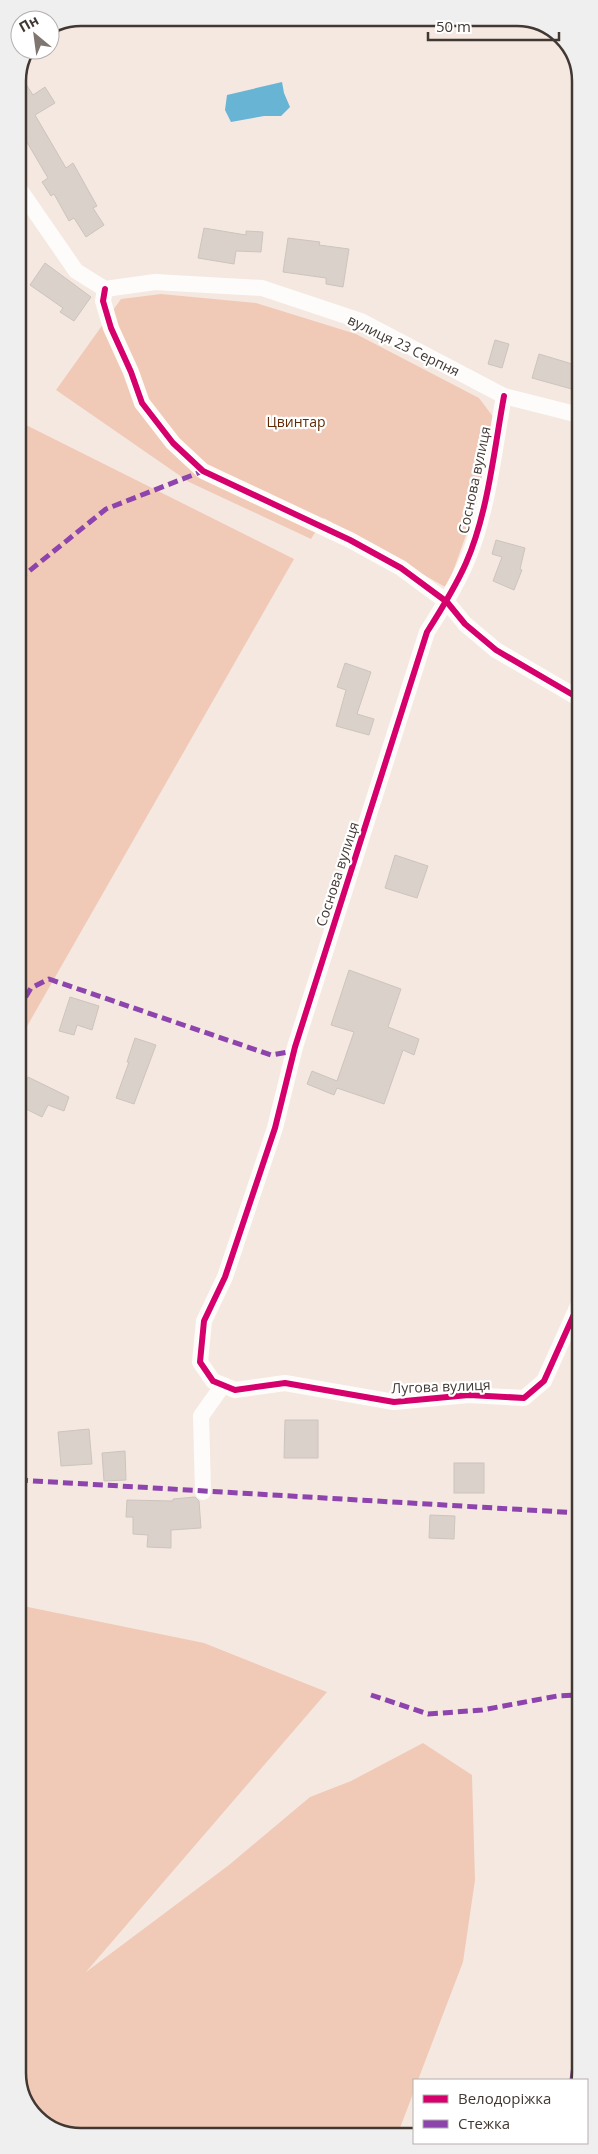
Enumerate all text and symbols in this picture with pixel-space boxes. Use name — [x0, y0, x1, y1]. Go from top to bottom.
north arrow — [10, 10, 60, 60]
text: Пн — [15, 10, 42, 36]
scale bar — [428, 10, 559, 42]
text: 50 m — [436, 16, 471, 36]
street label: вулиця 23 Серпня — [345, 310, 463, 380]
park label: Цвинтар — [266, 412, 326, 431]
street label: Соснова вулиця — [453, 425, 495, 535]
street label: Соснова вулиця — [311, 819, 363, 929]
street label: Лугова вулиця — [391, 1375, 491, 1397]
legend — [413, 2079, 588, 2144]
text: Велодоріжка — [458, 2088, 551, 2108]
text: Стежка — [458, 2113, 510, 2133]

